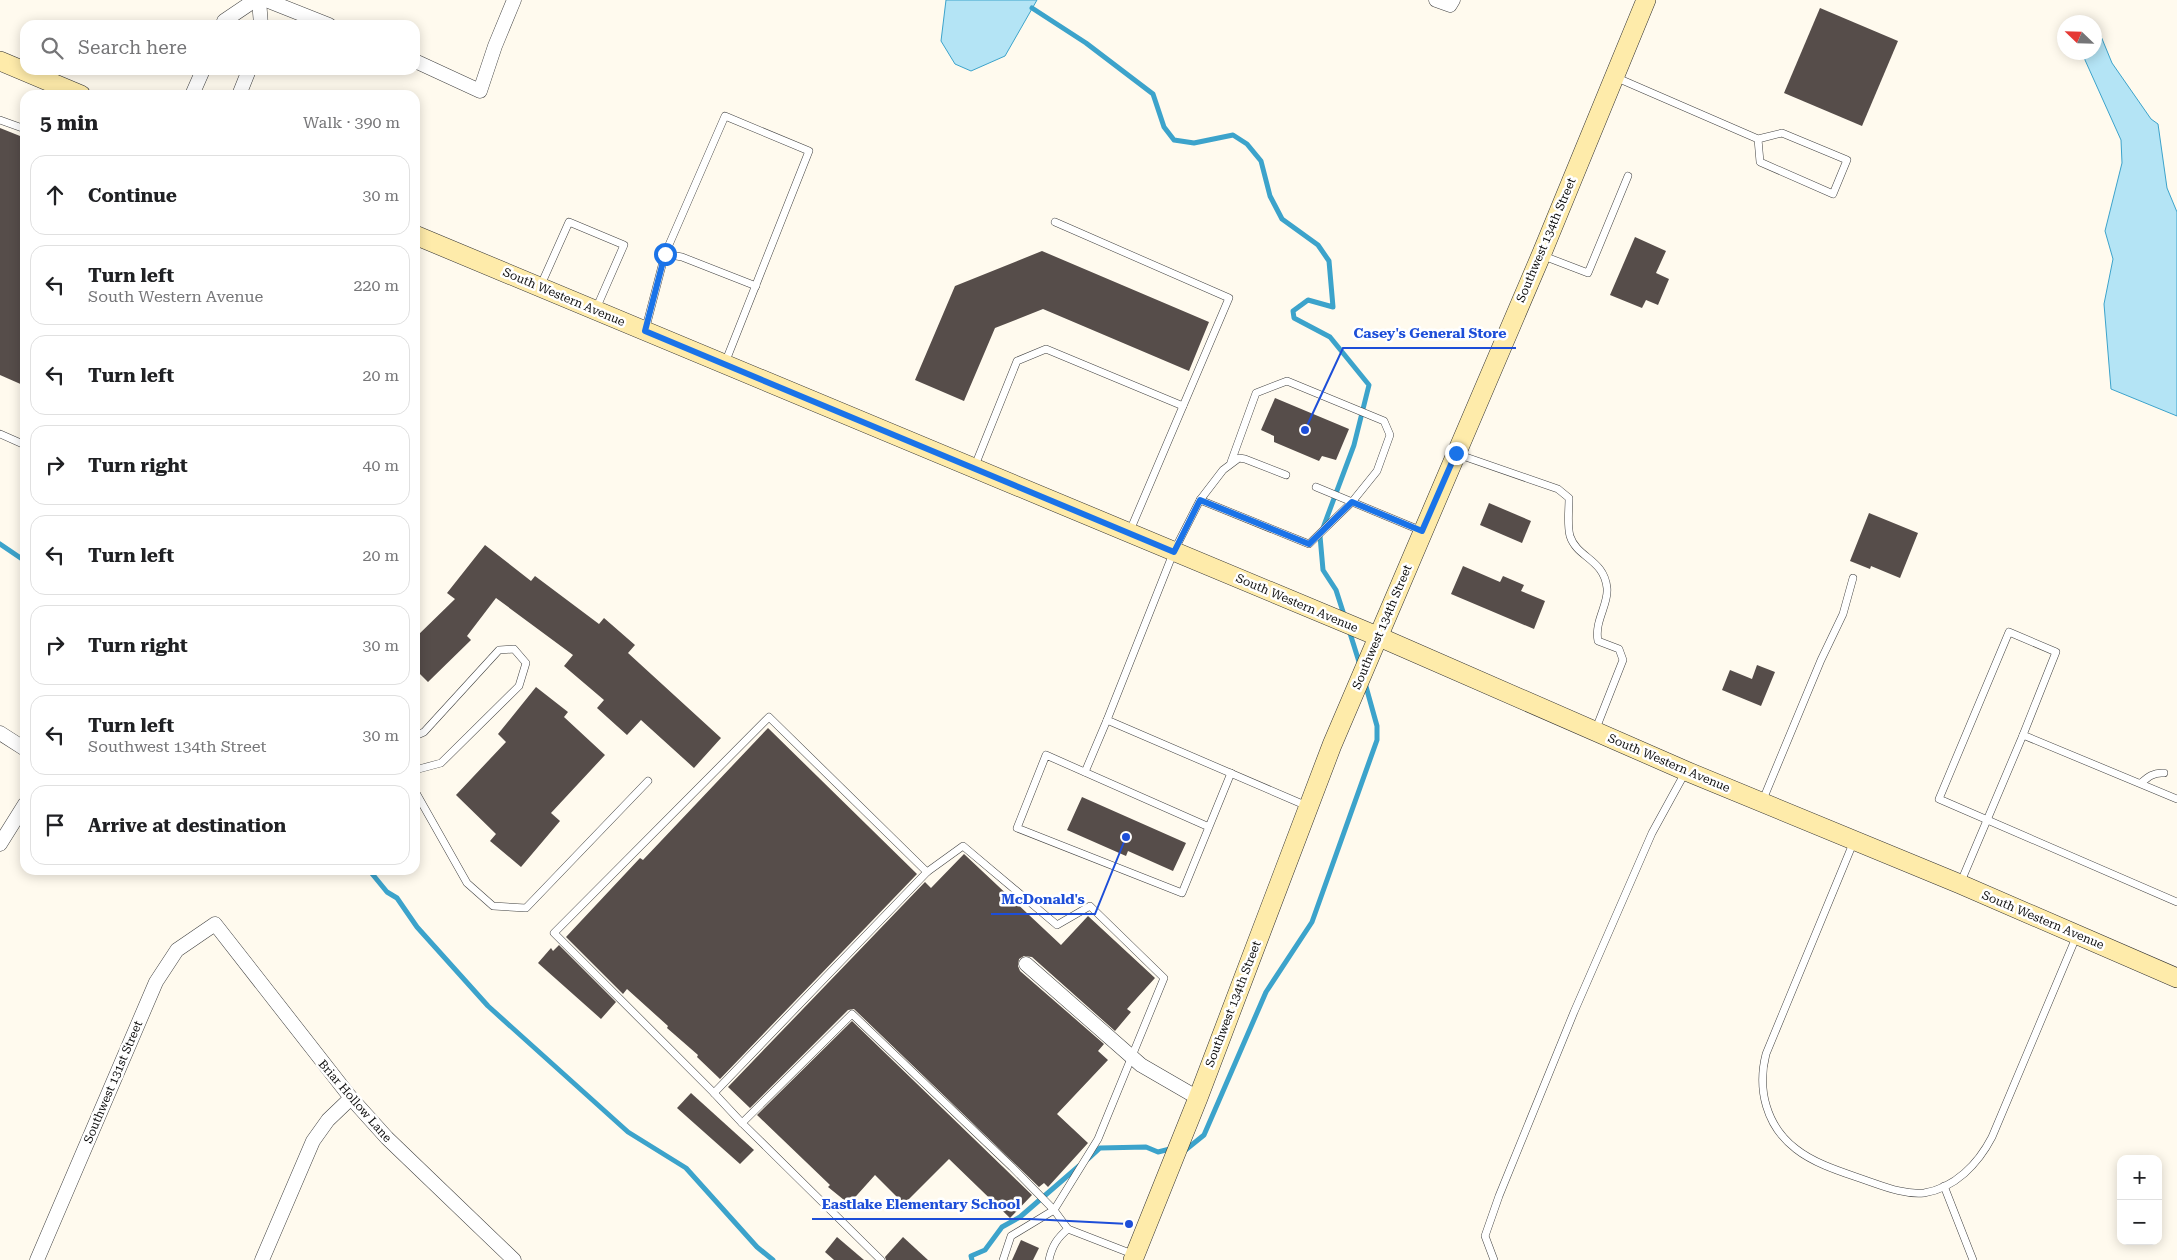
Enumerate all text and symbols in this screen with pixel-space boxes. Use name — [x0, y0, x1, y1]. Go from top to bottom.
north arrow — [2057, 15, 2102, 60]
search box — [20, 20, 420, 75]
icon: search — [38, 34, 66, 62]
text: Search here — [78, 36, 187, 59]
text: 5 min — [40, 111, 98, 135]
text: Walk · 390 m — [303, 113, 400, 132]
street label: Southwest 134th Street — [1513, 175, 1579, 304]
icon: ahead — [41, 181, 69, 209]
text: Continue — [88, 184, 177, 207]
text: 30 m — [362, 186, 399, 205]
route start — [654, 243, 677, 266]
text: Turn left — [88, 264, 174, 287]
street label: South Western Avenue — [501, 265, 628, 329]
icon: left — [41, 271, 69, 299]
text: 220 m — [353, 276, 399, 295]
text: South Western Avenue — [88, 287, 263, 306]
callout: Casey's General Store — [1343, 319, 1516, 348]
text: Casey's General Store — [1354, 325, 1506, 341]
icon: left — [41, 361, 69, 389]
text: Turn left — [88, 364, 174, 387]
text: 20 m — [362, 366, 399, 385]
route end — [1445, 442, 1468, 465]
icon: right — [41, 451, 69, 479]
text: Turn right — [88, 454, 188, 477]
text: 40 m — [362, 456, 399, 475]
icon: left — [41, 541, 69, 569]
text: Turn left — [88, 544, 174, 567]
text: 20 m — [362, 546, 399, 565]
street label: Southwest 134th Street — [1349, 562, 1415, 691]
street label: South Western Avenue — [1234, 571, 1361, 635]
icon: right — [41, 631, 69, 659]
text: Turn right — [88, 634, 188, 657]
text: 30 m — [362, 636, 399, 655]
text: Turn left — [88, 714, 174, 737]
icon: left — [41, 721, 69, 749]
text: 30 m — [362, 726, 399, 745]
street label: South Western Avenue — [1606, 731, 1733, 795]
text: Southwest 134th Street — [88, 737, 267, 756]
icon: arrive — [41, 811, 69, 839]
text: Arrive at destination — [88, 814, 286, 837]
callout: McDonald's — [991, 885, 1095, 914]
street label: South Western Avenue — [1980, 888, 2107, 952]
text: McDonald's — [1001, 891, 1085, 907]
street label: Southwest 134th Street — [1202, 938, 1264, 1069]
street label: Southwest 131st Street — [81, 1018, 145, 1145]
street label: Briar Hollow Lane — [315, 1057, 395, 1145]
map controls — [2117, 1155, 2162, 1245]
button: + — [2117, 1155, 2162, 1200]
callout: Eastlake Elementary School — [812, 1190, 1030, 1219]
text: Eastlake Elementary School — [822, 1196, 1021, 1212]
button: − — [2117, 1200, 2162, 1245]

